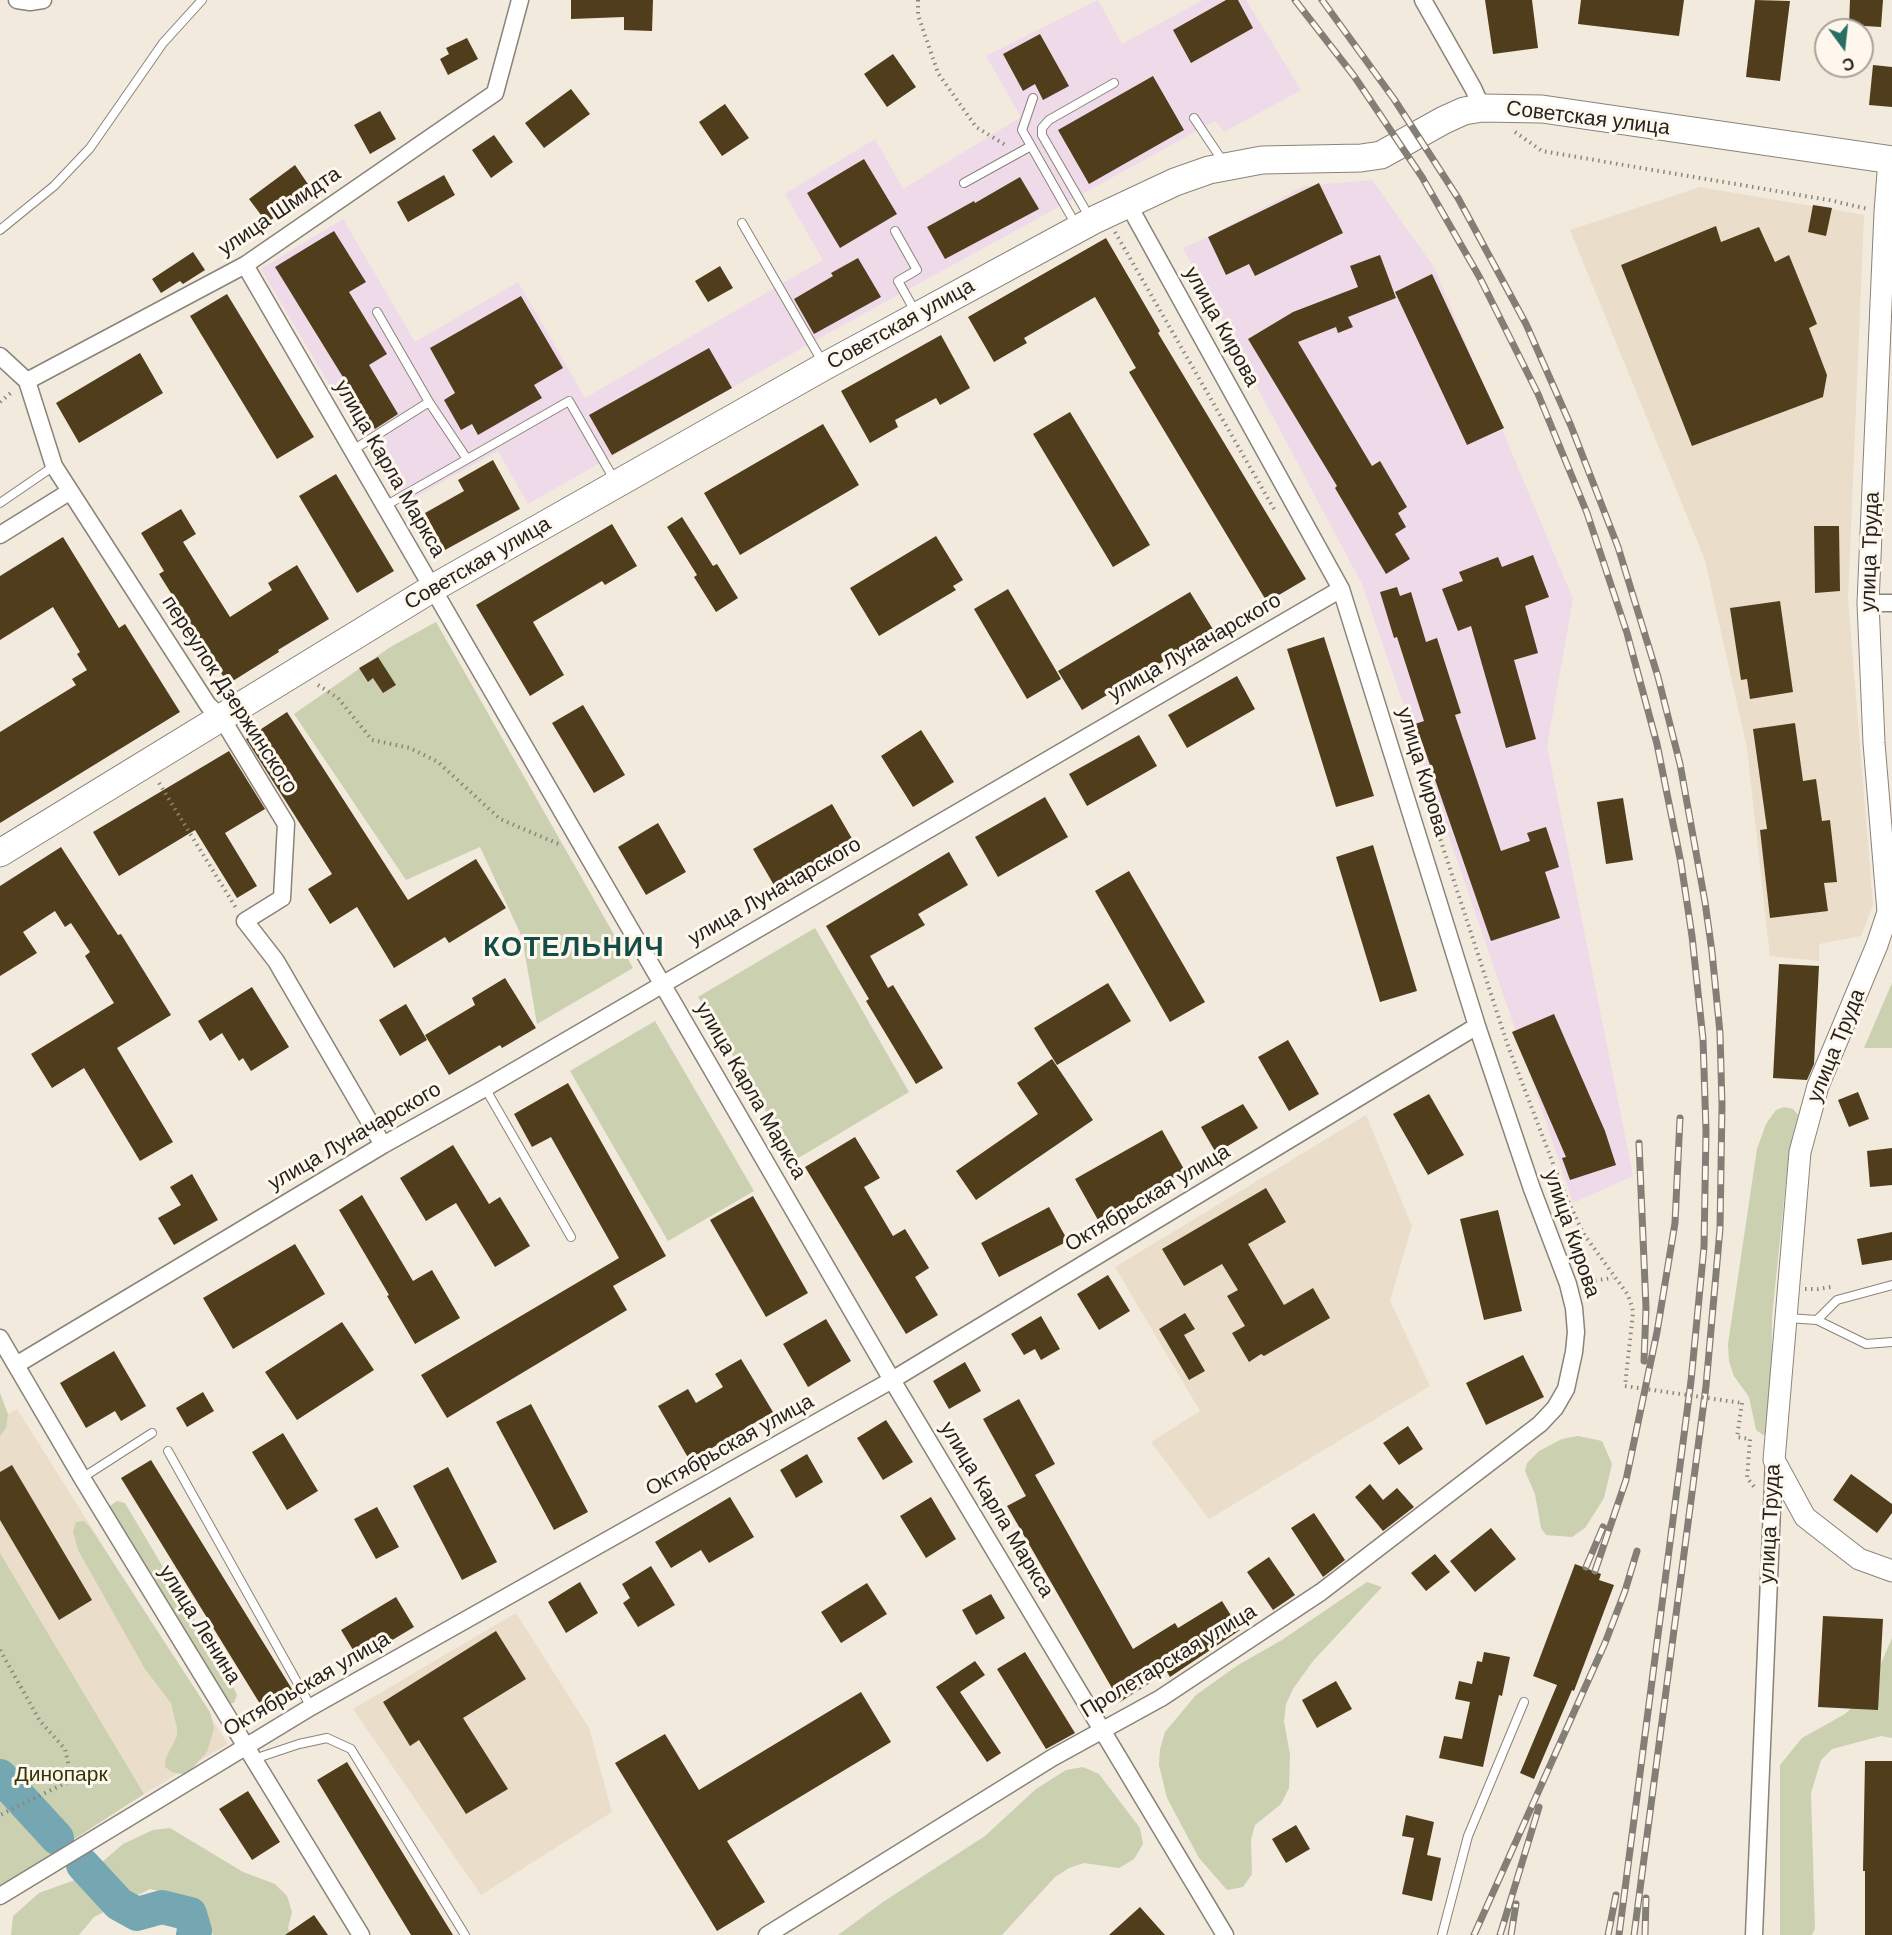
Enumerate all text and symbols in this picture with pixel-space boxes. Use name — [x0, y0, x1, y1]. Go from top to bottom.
north arrow — [1814, 18, 1874, 78]
text: С — [1840, 52, 1857, 76]
street label: Советская улица — [1505, 96, 1671, 142]
street label: улица Шмидта — [214, 162, 346, 262]
street label: улица Кирова — [1178, 263, 1264, 391]
street label: Советская улица — [823, 274, 979, 376]
street label: улица Карла Маркса — [328, 376, 450, 562]
street label: улица Труда — [1856, 492, 1886, 612]
street label: Советская улица — [400, 512, 556, 616]
street label: улица Луначарского — [1104, 588, 1286, 708]
street label: переулок Дзержинского — [156, 591, 302, 799]
street label: улица Кирова — [1390, 705, 1454, 839]
street label: улица Луначарского — [684, 832, 866, 952]
district label: КОТЕЛЬНИЧ — [483, 933, 665, 965]
street label: улица Труда — [1803, 986, 1871, 1106]
street label: улица Карла Маркса — [689, 998, 811, 1184]
street label: улица Луначарского — [264, 1077, 446, 1197]
street label: Октябрьская улица — [1061, 1140, 1235, 1258]
street label: улица Кирова — [1537, 1167, 1605, 1301]
street label: Октябрьская улица — [642, 1389, 818, 1503]
street label: улица Карла Маркса — [934, 1418, 1058, 1602]
street label: улица Труда — [1755, 1463, 1787, 1585]
street label: улица Ленина — [152, 1561, 246, 1689]
street label: Пролетарская улица — [1077, 1600, 1261, 1724]
street label: Октябрьская улица — [219, 1627, 395, 1743]
park label: Динопарк — [14, 1762, 108, 1788]

